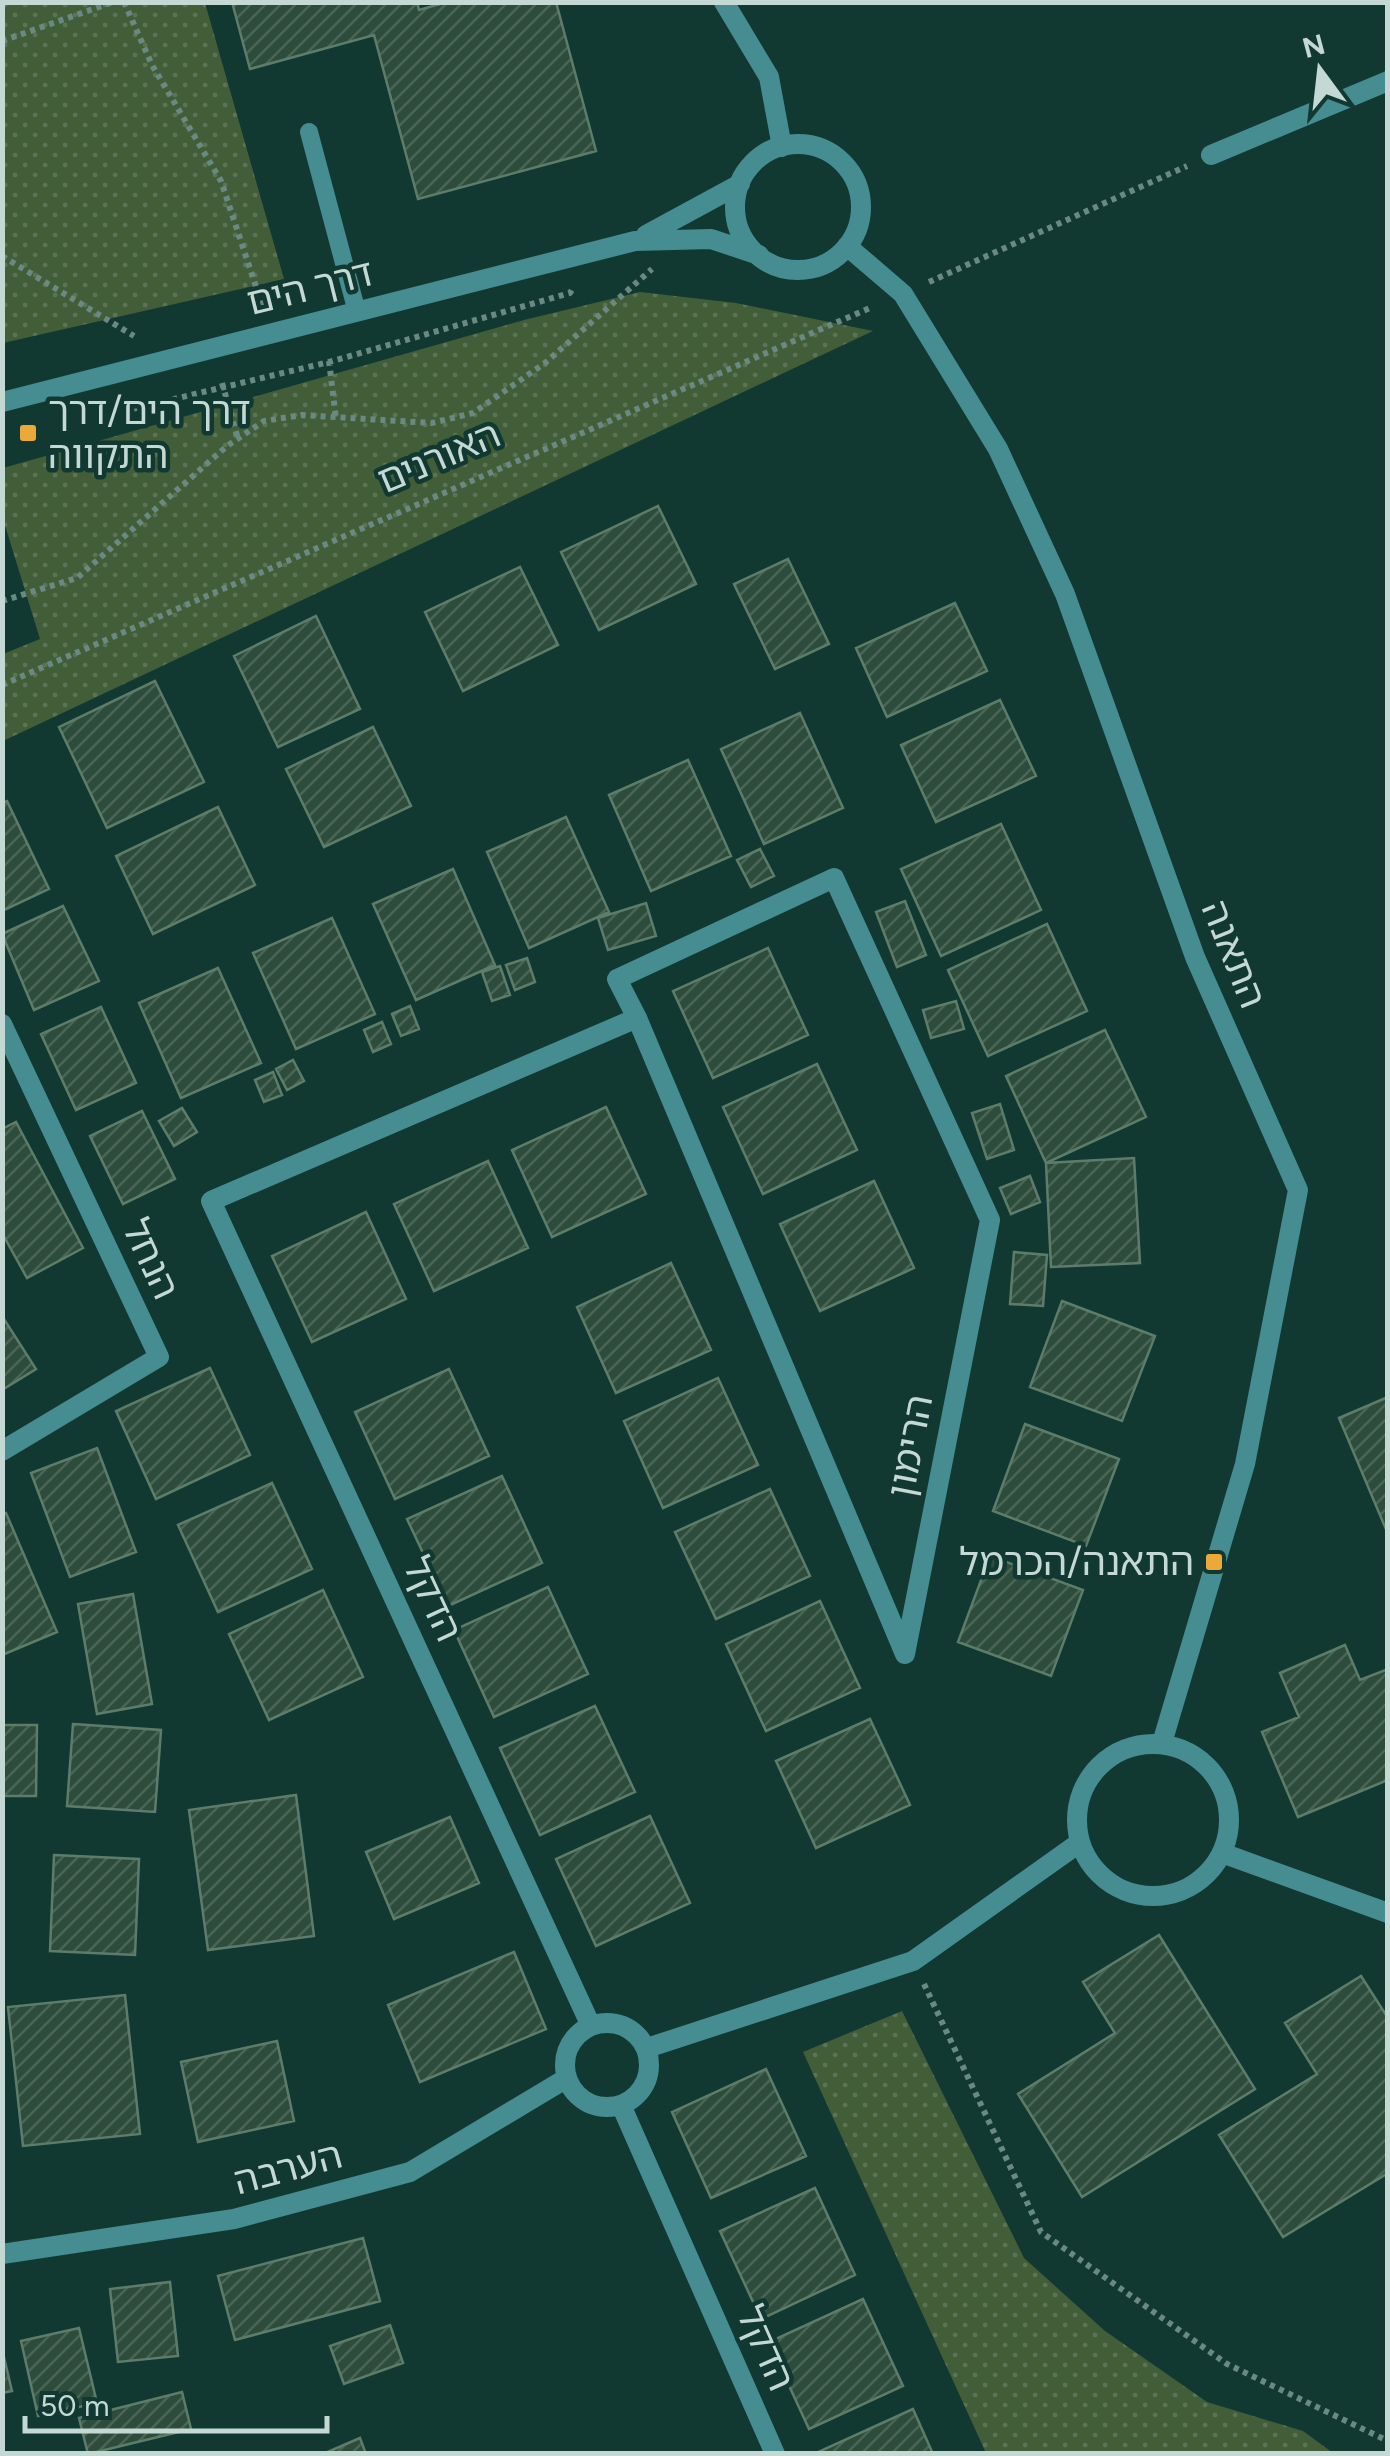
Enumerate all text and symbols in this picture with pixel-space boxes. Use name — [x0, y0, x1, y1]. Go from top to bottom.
north arrow — [1270, 20, 1370, 120]
text: N — [1299, 27, 1328, 65]
street label: דרך הים — [242, 249, 378, 325]
place label: דרך הים/דרך התקווה — [48, 388, 251, 478]
street label: האורנים — [371, 411, 507, 503]
marker: דרך הים/דרך התקווה — [17, 422, 39, 444]
street label: התאנה — [1192, 893, 1276, 1015]
street label: הנחל — [113, 1212, 189, 1306]
street label: הרימון — [878, 1391, 942, 1501]
place label: התאנה/הכרמל — [959, 1539, 1194, 1585]
street label: הדקל — [394, 1549, 472, 1649]
marker: התאנה/הכרמל — [1203, 1551, 1225, 1573]
street label: הערבה — [229, 2132, 347, 2204]
street label: הדקל — [727, 2298, 805, 2398]
scale bar — [25, 2371, 328, 2433]
text: 50 m — [40, 2387, 109, 2424]

